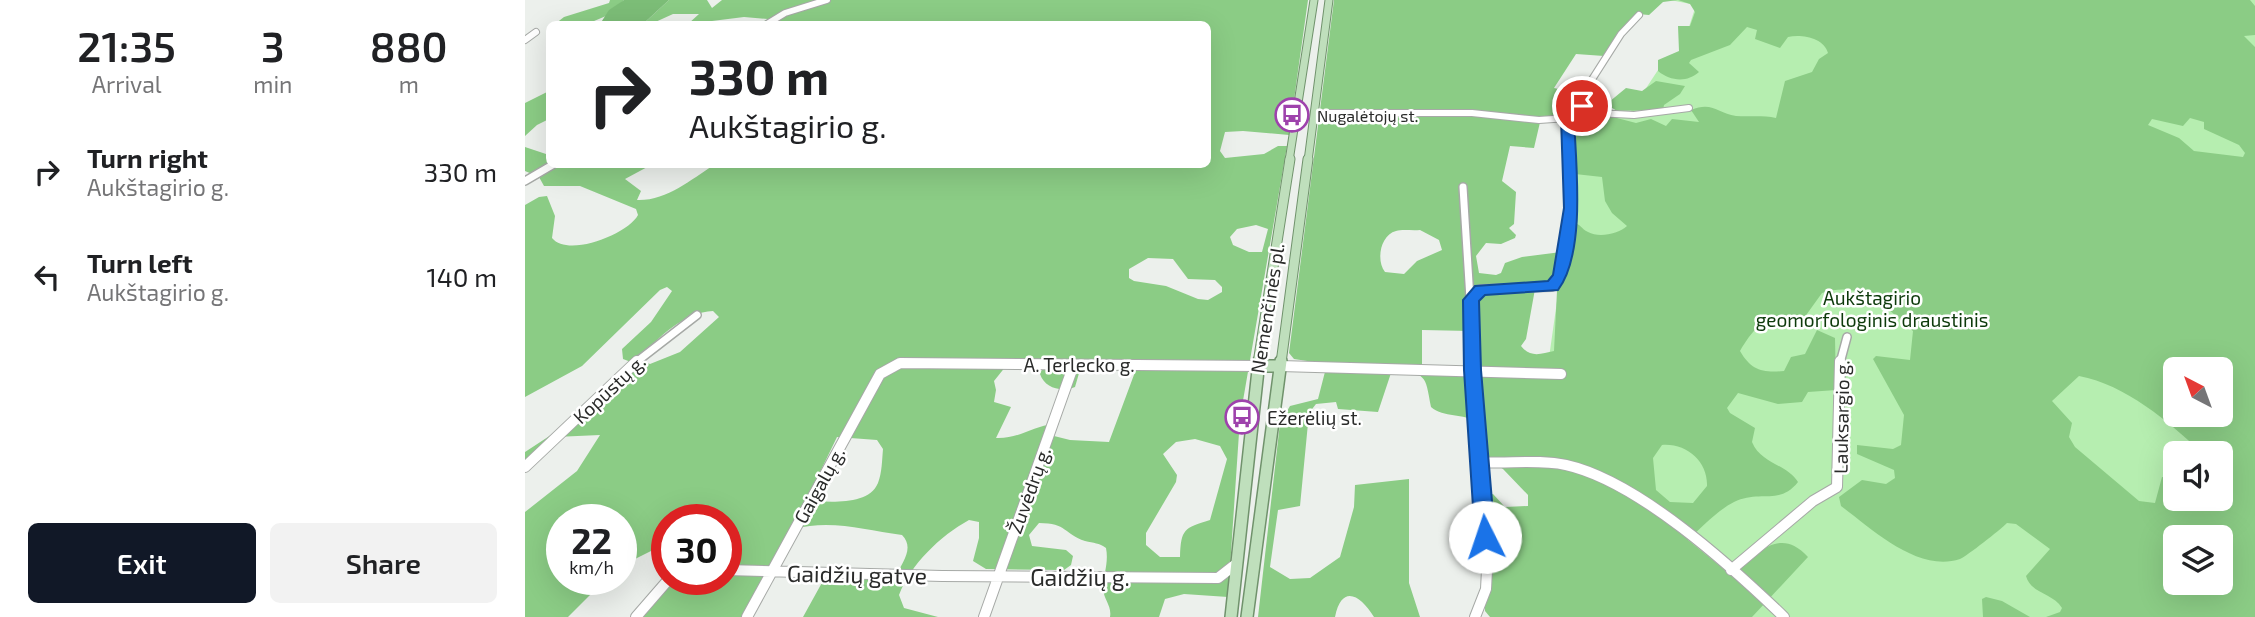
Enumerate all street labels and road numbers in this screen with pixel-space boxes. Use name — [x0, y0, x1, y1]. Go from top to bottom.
street label: Nemenčinės pl. — [1245, 241, 1289, 375]
street label: Kopūstų g. — [568, 350, 650, 428]
street label: A. Terlecko g. — [1023, 353, 1135, 376]
street label: Lauksargio g. — [1829, 360, 1853, 474]
street label: Gaigalų g. — [789, 443, 849, 527]
street label: Žuvėdrų g. — [1003, 444, 1055, 536]
street label: Gaidžių gatve — [787, 559, 927, 589]
street label: Gaidžių g. — [1030, 563, 1130, 591]

